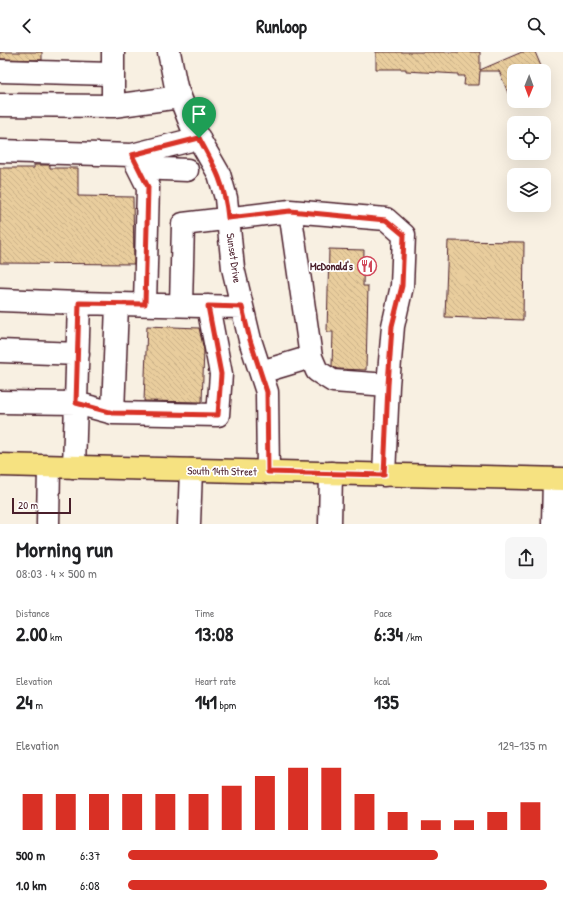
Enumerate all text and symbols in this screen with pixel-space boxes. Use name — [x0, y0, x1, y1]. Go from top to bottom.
text: Runloop — [256, 14, 307, 39]
icon: back — [16, 15, 38, 37]
icon: search — [525, 15, 547, 37]
north arrow — [507, 64, 551, 108]
map controls — [507, 64, 551, 212]
pin — [182, 97, 216, 138]
icon: arrive — [188, 103, 210, 125]
button: locate — [507, 116, 551, 160]
button: layers — [507, 168, 551, 212]
street label: Sunset Drive — [224, 232, 245, 284]
restaurant icon: McDonald's — [356, 255, 378, 277]
place label: McDonald's — [310, 259, 354, 273]
street label: South 14th Street — [187, 463, 257, 479]
scale bar — [12, 496, 71, 515]
text: 20 m — [18, 498, 38, 512]
text: Morning run — [16, 534, 113, 564]
button: share — [505, 537, 547, 579]
text: 08:03 · 4 × 500 m — [16, 564, 97, 582]
text: Distance — [16, 606, 50, 620]
text: Time — [195, 606, 214, 620]
text: Pace — [374, 606, 392, 620]
text: 2.00 — [16, 620, 48, 647]
text: 13:08 — [195, 620, 233, 647]
text: 6:34 — [374, 620, 403, 647]
text: km — [48, 630, 62, 644]
text: /km — [403, 630, 422, 644]
text: Elevation — [16, 674, 53, 688]
text: Heart rate — [195, 674, 236, 688]
text: kcal — [374, 674, 390, 688]
text: 24 — [16, 688, 33, 715]
text: 141 — [195, 688, 217, 715]
text: 135 — [374, 688, 399, 715]
text: m — [33, 698, 43, 712]
text: bpm — [217, 698, 236, 712]
text: Elevation — [16, 736, 59, 754]
text: 129–135 m — [498, 736, 547, 754]
text: 500 m — [16, 846, 45, 864]
text: 6:37 — [80, 846, 100, 864]
text: 1.0 km — [16, 876, 47, 894]
text: 6:08 — [80, 876, 100, 894]

